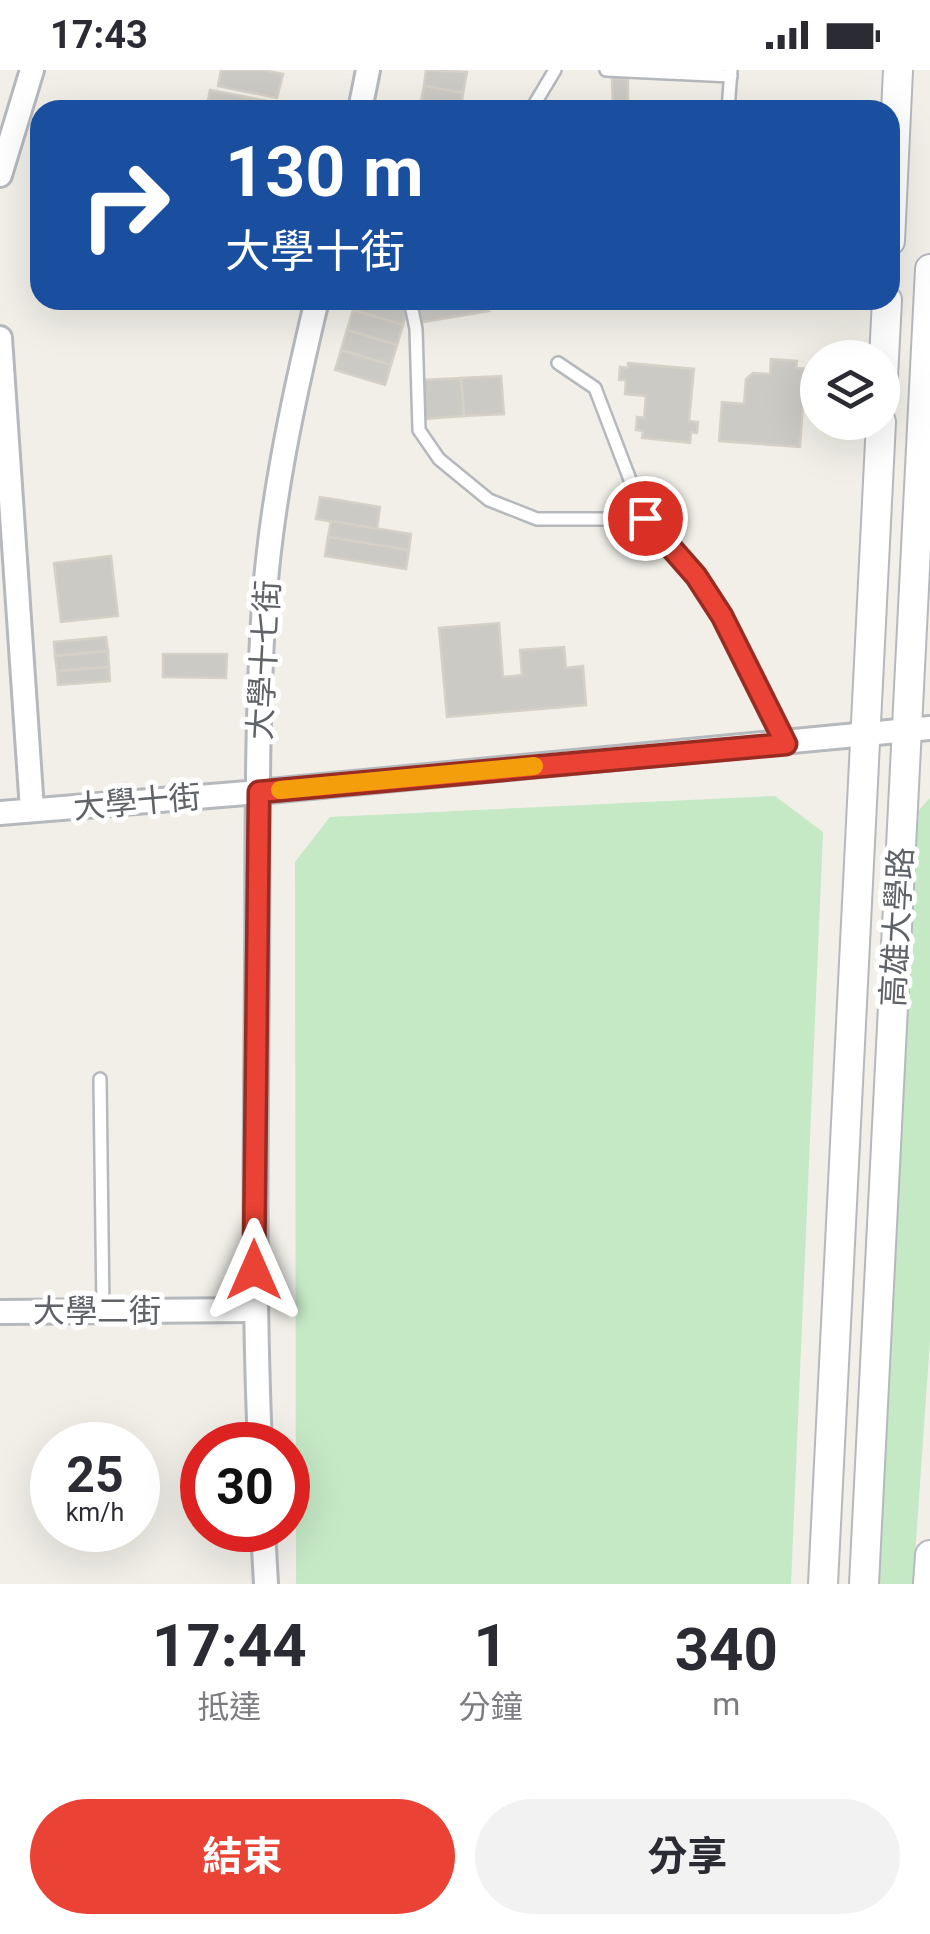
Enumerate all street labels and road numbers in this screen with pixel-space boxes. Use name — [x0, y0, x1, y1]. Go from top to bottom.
street label: 大學十七街 — [241, 579, 287, 741]
street label: 大學十街 — [72, 777, 202, 827]
street label: 高雄大學路 — [874, 846, 920, 1008]
street label: 大學二街 — [33, 1292, 161, 1330]

